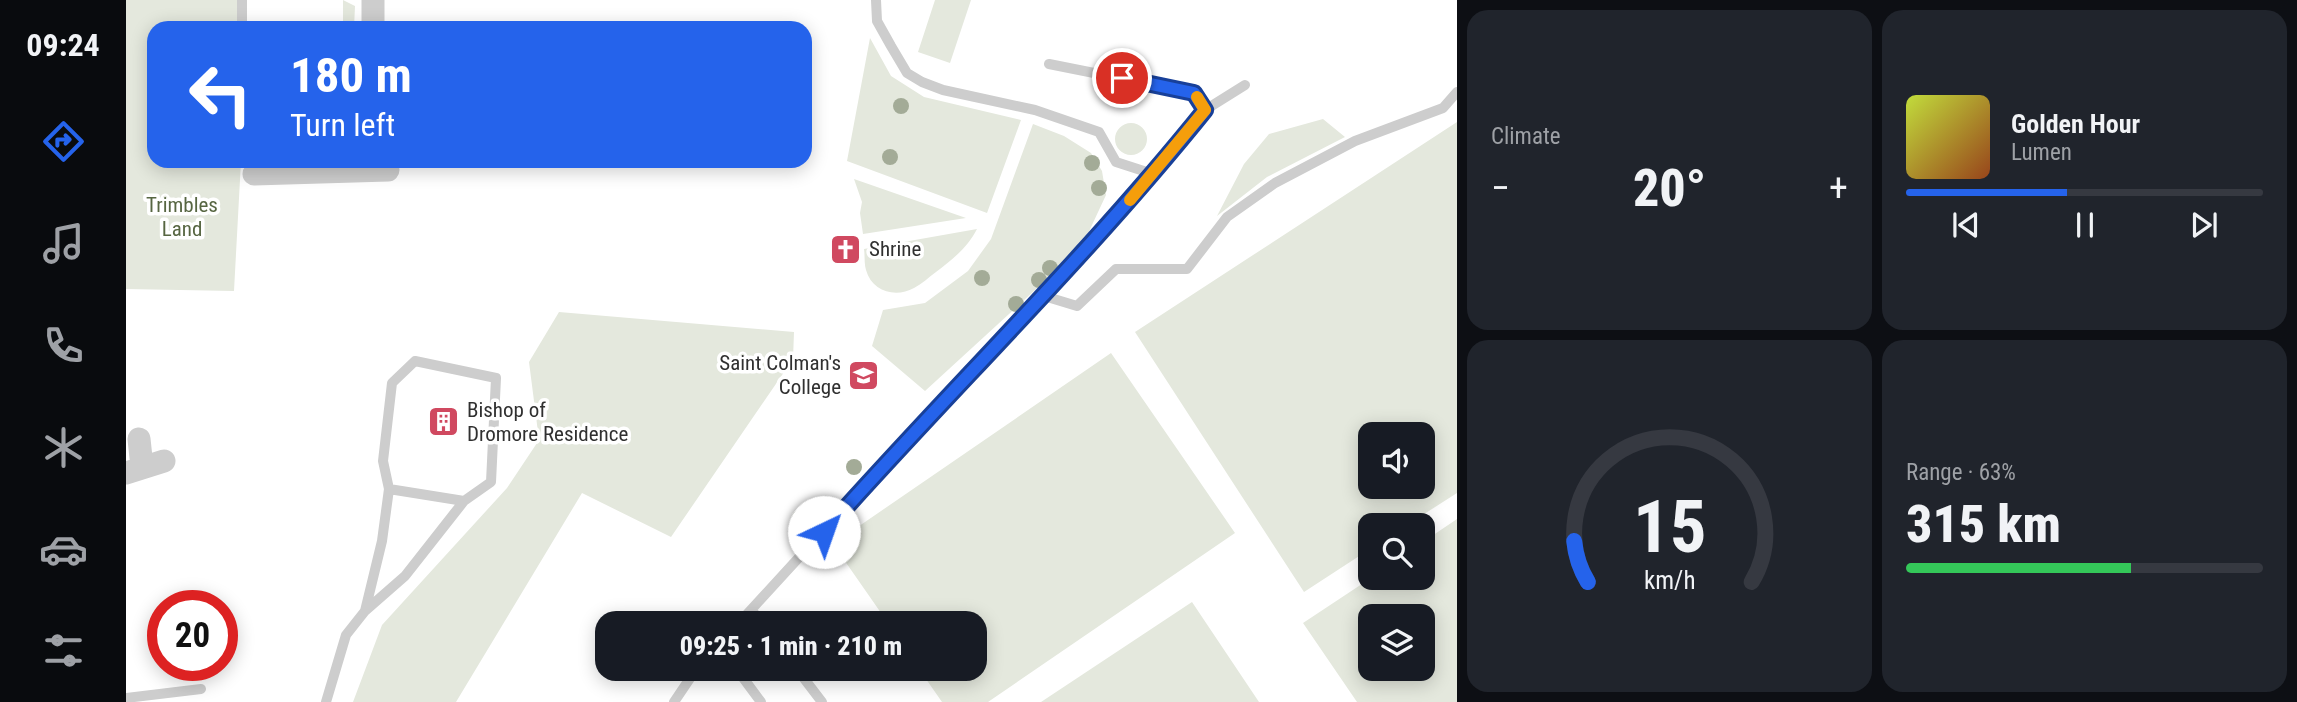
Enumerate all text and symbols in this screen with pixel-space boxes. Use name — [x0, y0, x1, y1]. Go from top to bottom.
text: 09:24 — [26, 26, 100, 64]
text: 180 m — [290, 47, 412, 104]
pin — [1092, 48, 1152, 108]
icon: left — [175, 49, 266, 140]
icon: arrive — [1103, 59, 1141, 97]
text: Turn left — [290, 106, 395, 144]
text: Golden Hour — [2011, 109, 2140, 139]
icon: directions — [39, 117, 88, 166]
text: Climate — [1491, 123, 1561, 150]
text: Lumen — [2011, 139, 2072, 166]
text: 20° — [1633, 158, 1706, 219]
text: − — [1491, 166, 1510, 210]
text: + — [1829, 166, 1848, 210]
park label: Trimbles Land — [146, 193, 218, 241]
icon: previous — [1947, 206, 1985, 244]
icon: pause — [2066, 206, 2104, 244]
icon: next — [2185, 206, 2223, 244]
icon: music — [39, 219, 88, 268]
church icon: Shrine — [829, 232, 863, 266]
place label: Shrine — [869, 237, 921, 261]
icon: phone — [39, 321, 88, 370]
place label: Saint Colman's College — [719, 351, 841, 399]
school or university icon: Saint Colman's College — [847, 358, 881, 392]
place label: Bishop of Dromore Residence — [467, 398, 628, 446]
building icon: Bishop of Dromore Residence — [427, 405, 461, 439]
map controls — [1358, 422, 1435, 681]
button: sound — [1358, 422, 1435, 499]
icon: climate — [39, 423, 88, 472]
text: Range · 63% — [1906, 459, 2016, 486]
text: 15 — [1633, 484, 1706, 570]
text: 315 km — [1906, 494, 2061, 555]
position arrow — [787, 495, 861, 569]
button: search — [1358, 513, 1435, 590]
icon: car — [39, 525, 88, 574]
text: km/h — [1644, 566, 1695, 595]
speed limit sign: 20 — [147, 590, 238, 681]
button: layers — [1358, 604, 1435, 681]
icon: filters — [39, 626, 88, 675]
text: 09:25 · 1 min · 210 m — [680, 631, 902, 661]

